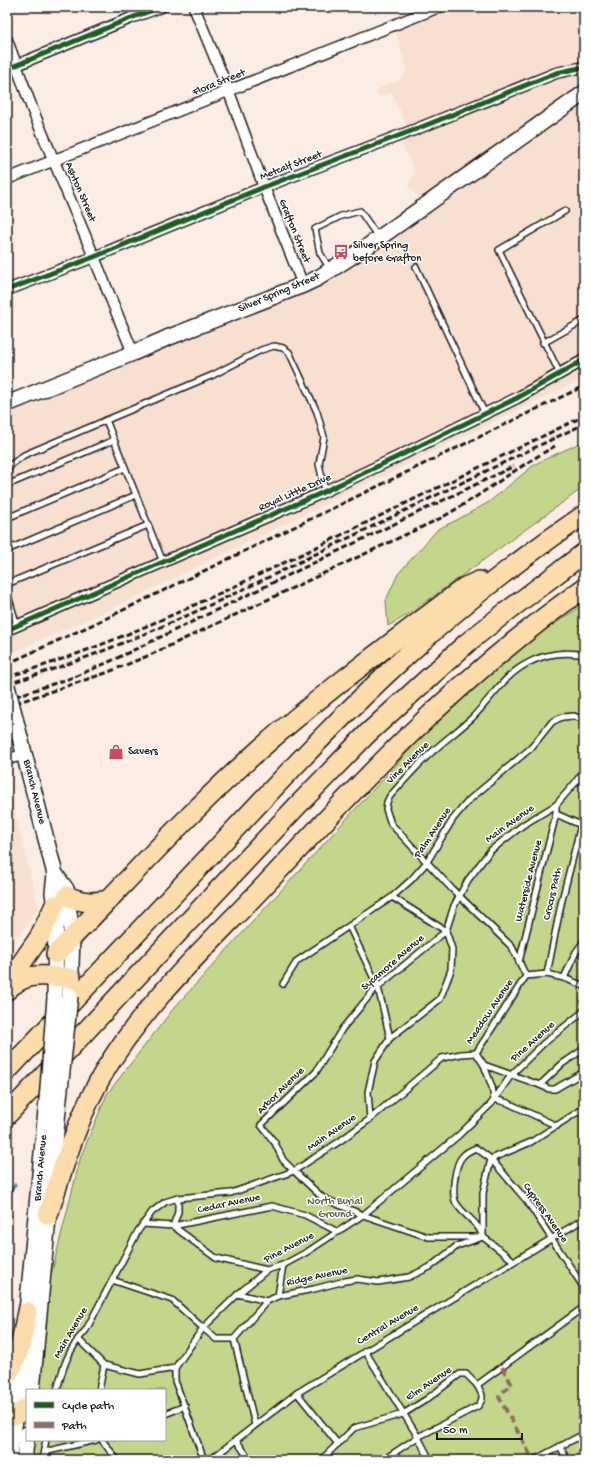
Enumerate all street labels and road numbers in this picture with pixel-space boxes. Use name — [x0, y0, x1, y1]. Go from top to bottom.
street label: Flora Street — [190, 66, 248, 99]
street label: Metcalf Street — [258, 147, 325, 183]
street label: Ashton Street — [62, 160, 99, 225]
street label: Grafton Street — [276, 197, 314, 266]
street label: Silver Spring Street — [237, 270, 323, 316]
street label: Royal Little Drive — [257, 472, 333, 514]
street label: Vine Avenue — [384, 739, 432, 787]
street label: Branch Avenue — [20, 757, 48, 826]
street label: Main Avenue — [483, 802, 537, 846]
street label: Palm Avenue — [412, 805, 454, 861]
street label: Waterside Avenue — [513, 839, 545, 923]
street label: Crocus Path — [541, 866, 565, 922]
street label: Sycamore Avenue — [359, 932, 427, 993]
street label: Meadow Avenue — [464, 977, 516, 1047]
street label: Pine Avenue — [508, 1019, 558, 1066]
street label: Arbor Avenue — [255, 1065, 307, 1117]
street label: Main Avenue — [305, 1112, 359, 1154]
street label: Branch Avenue — [32, 1134, 50, 1202]
street label: Cypress Avenue — [520, 1181, 570, 1245]
street label: Cedar Avenue — [197, 1191, 262, 1216]
street label: Pine Avenue — [261, 1230, 316, 1267]
street label: Ridge Avenue — [285, 1265, 349, 1289]
street label: Central Avenue — [355, 1302, 421, 1348]
street label: Main Avenue — [52, 1305, 91, 1361]
street label: Elm Avenue — [404, 1364, 454, 1404]

